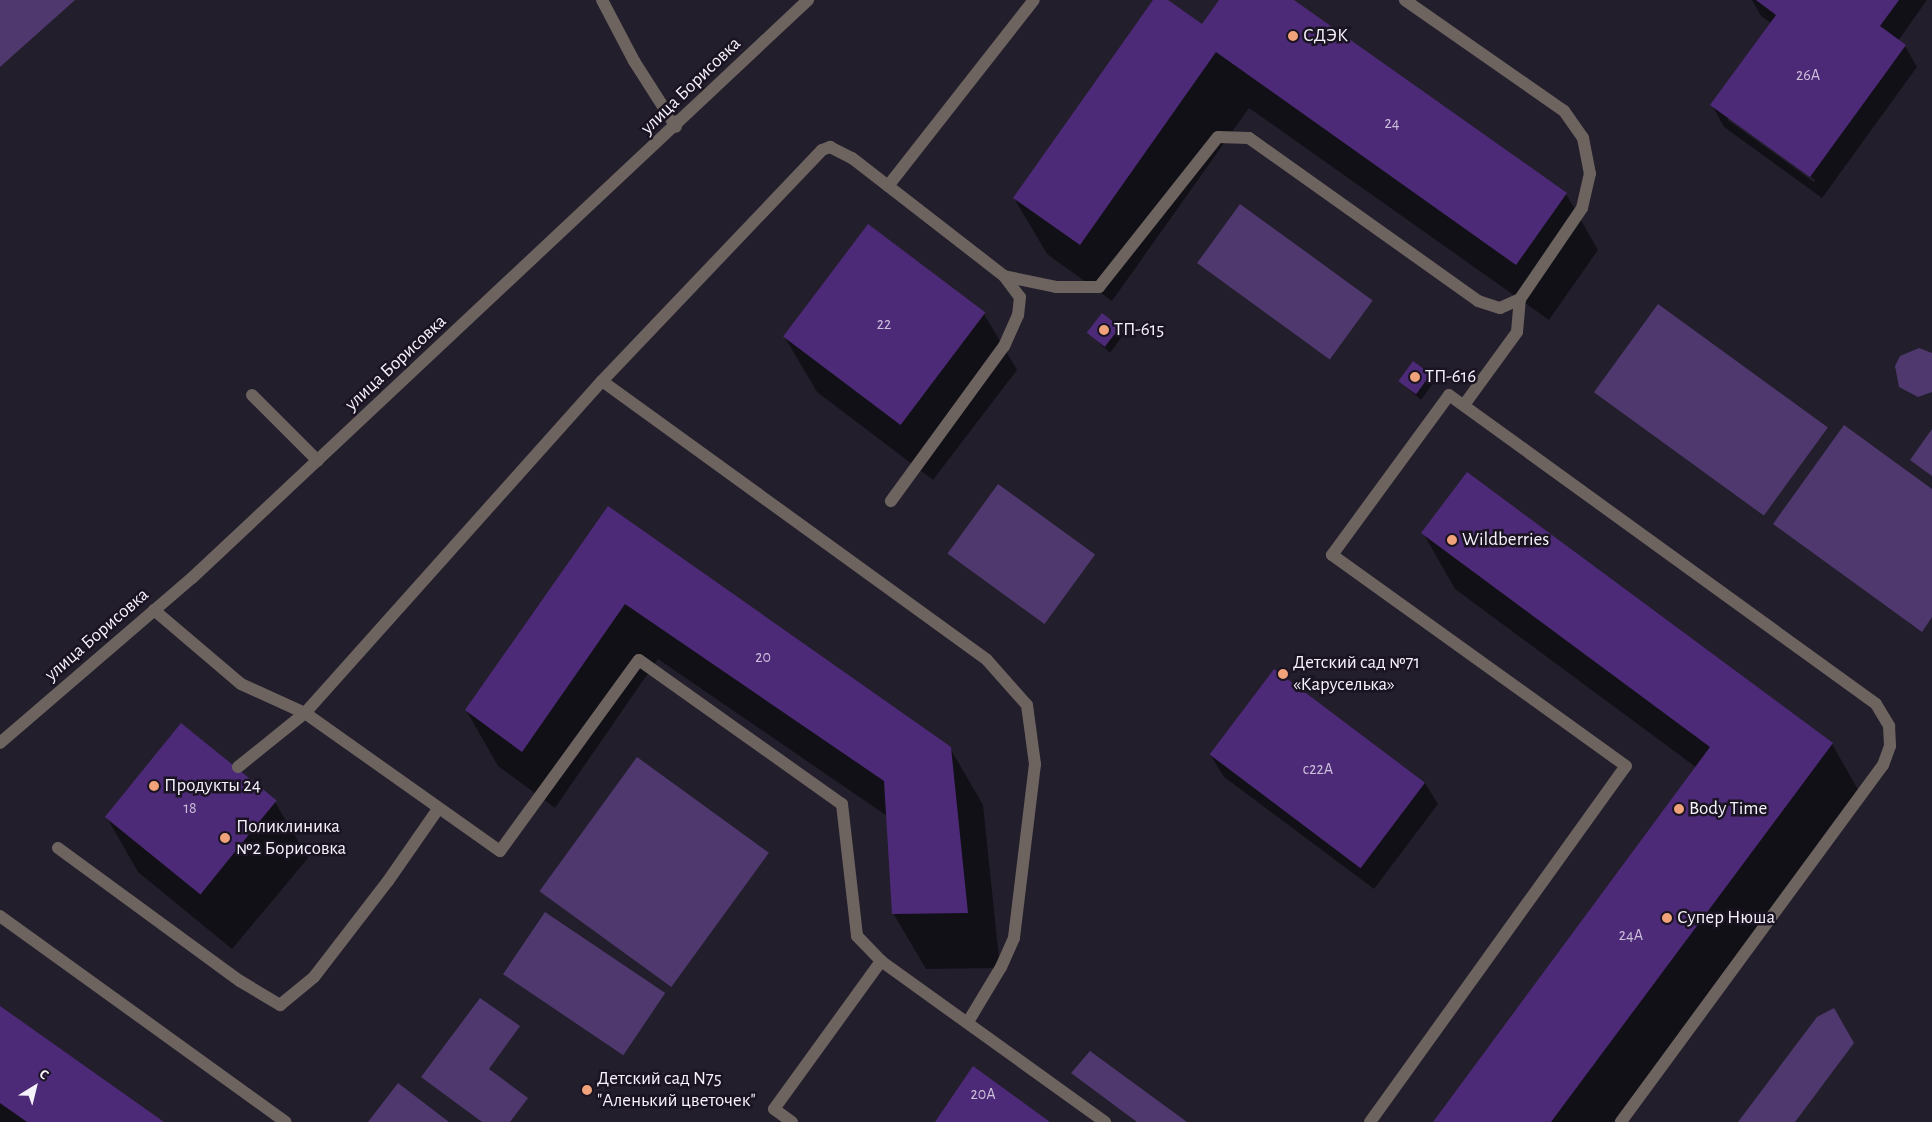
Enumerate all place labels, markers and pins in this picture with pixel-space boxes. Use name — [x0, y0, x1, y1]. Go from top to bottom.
place label: СДЭК — [1303, 25, 1348, 47]
marker: СДЭК — [1287, 30, 1299, 42]
place label: ТП-615 — [1114, 319, 1164, 341]
marker: ТП-615 — [1098, 324, 1110, 336]
place label: ТП-616 — [1425, 366, 1476, 388]
marker: ТП-616 — [1409, 371, 1421, 383]
place label: Wildberries — [1462, 529, 1549, 551]
marker: Wildberries — [1446, 534, 1458, 546]
place label: Детский сад №71 «Каруселька» — [1293, 652, 1420, 696]
marker: Детский сад №71 «Каруселька» — [1277, 668, 1289, 680]
place label: Продукты 24 — [164, 775, 261, 797]
marker: Продукты 24 — [148, 780, 160, 792]
place label: Body Time — [1689, 798, 1767, 820]
marker: Body Time — [1673, 803, 1685, 815]
place label: Поликлиника №2 Борисовка — [236, 816, 346, 860]
marker: Поликлиника №2 Борисовка — [218, 831, 232, 845]
place label: Супер Нюша — [1677, 907, 1775, 929]
marker: Супер Нюша — [1661, 912, 1673, 924]
place label: Детский сад N75 "Аленький цветочек" — [597, 1068, 755, 1112]
marker: Детский сад N75 "Аленький цветочек" — [581, 1084, 593, 1096]

